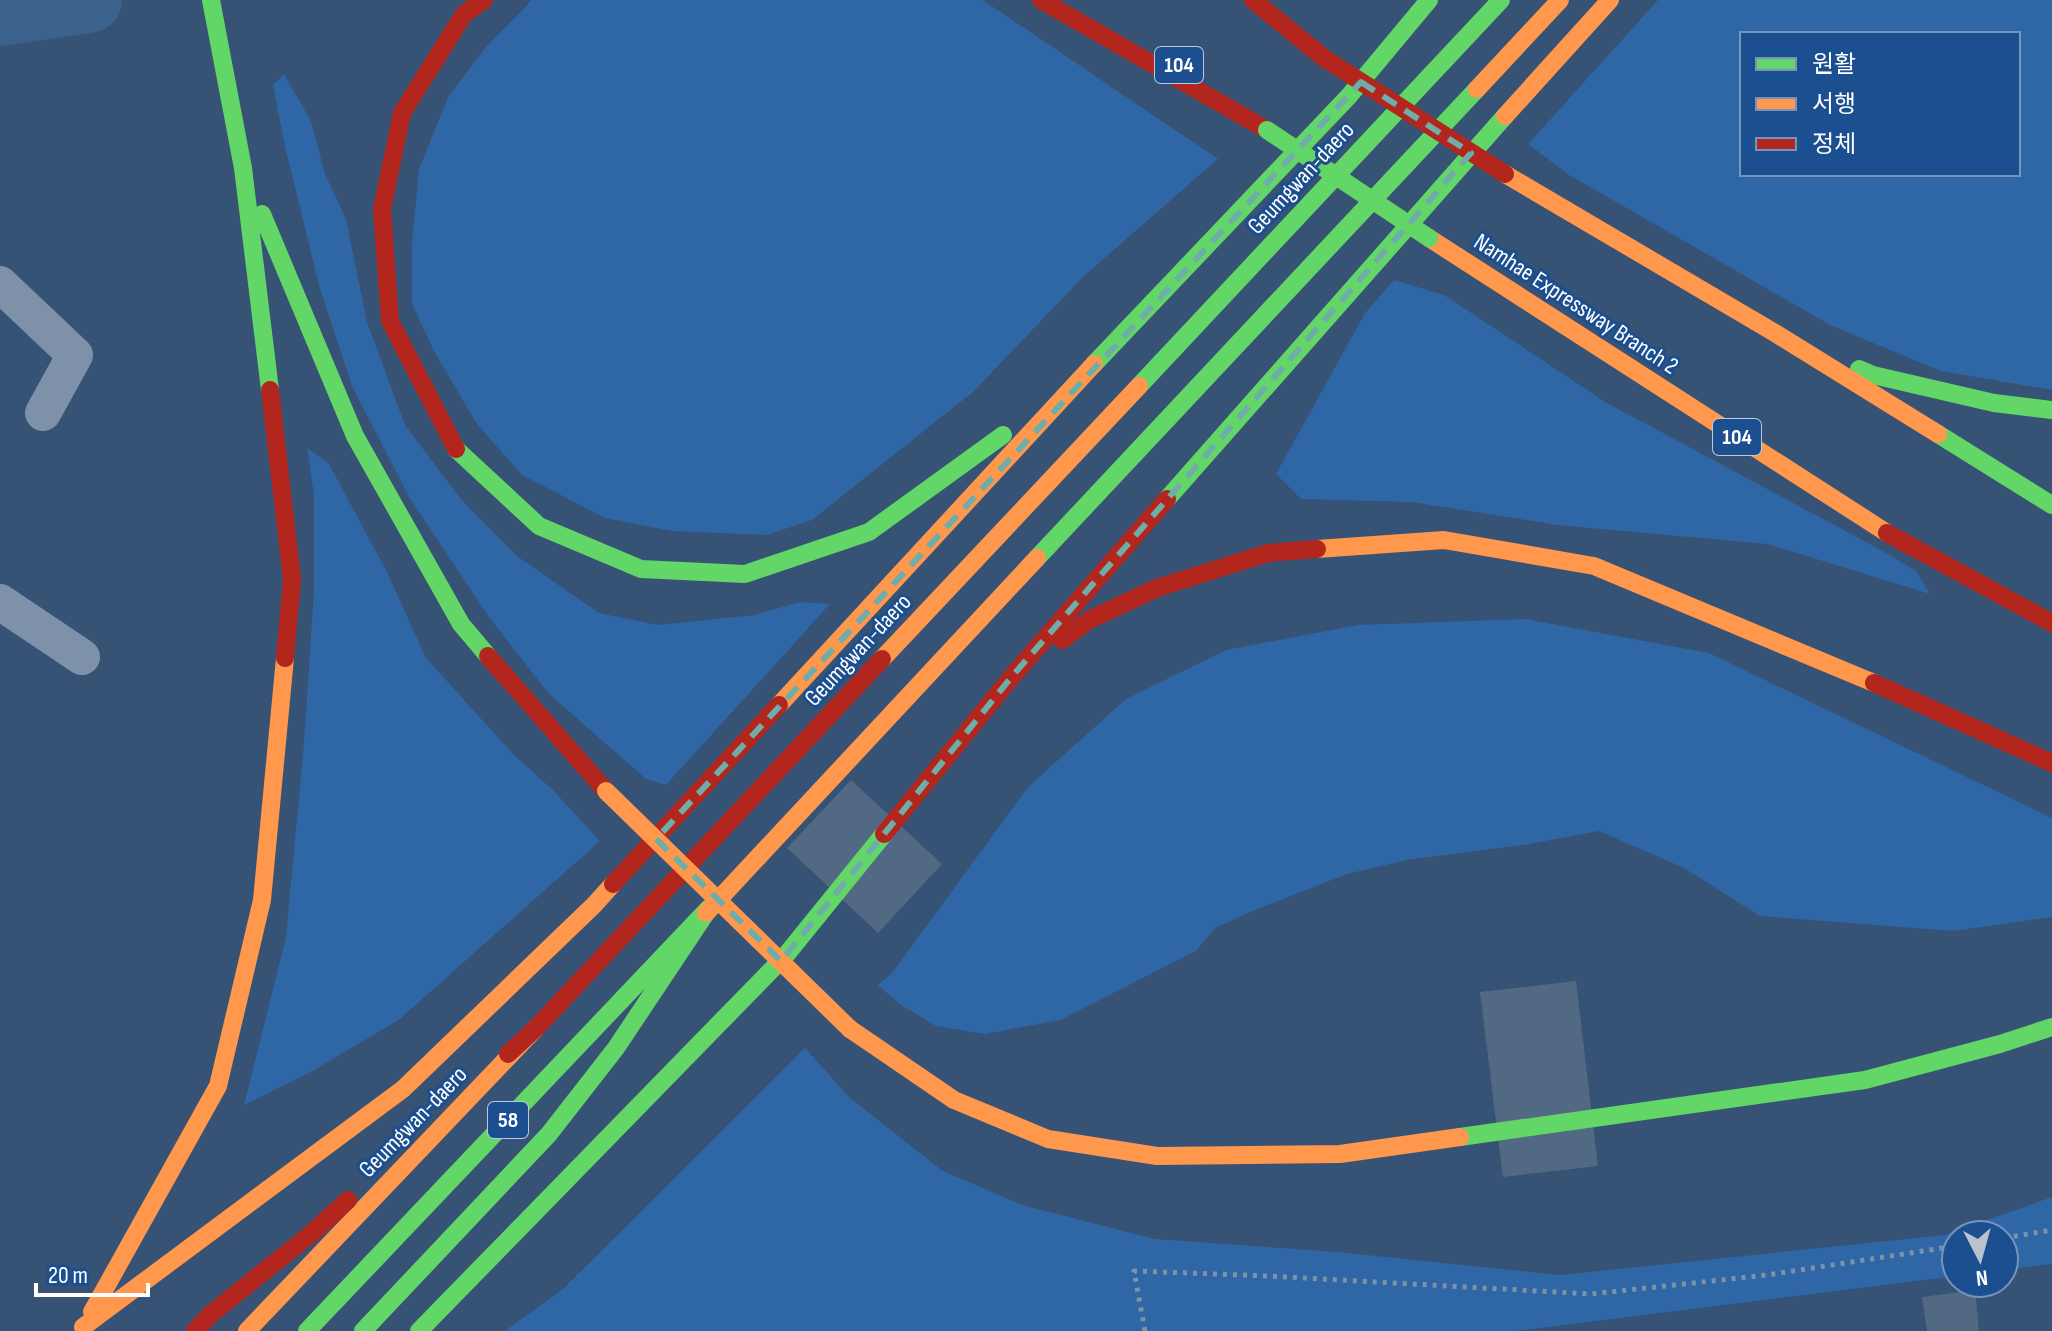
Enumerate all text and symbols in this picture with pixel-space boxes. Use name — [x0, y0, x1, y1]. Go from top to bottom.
legend — [1740, 32, 2020, 176]
road number: 104 — [1155, 47, 1203, 83]
text: 원활 — [1812, 50, 1856, 79]
text: 서행 — [1812, 90, 1856, 119]
street label: Geumgwan-daero — [1242, 116, 1360, 240]
text: 정체 — [1812, 130, 1856, 159]
street label: Namhae Expressway Branch 2 — [1469, 227, 1683, 381]
road number: 104 — [1713, 419, 1761, 455]
street label: Geumgwan-daero — [799, 588, 917, 712]
street label: Geumgwan-daero — [353, 1060, 473, 1184]
road number: 58 — [488, 1102, 528, 1138]
north arrow — [1940, 1219, 2020, 1299]
scale bar — [36, 1247, 148, 1297]
text: 20 m — [48, 1261, 88, 1290]
text: N — [1975, 1263, 1989, 1291]

